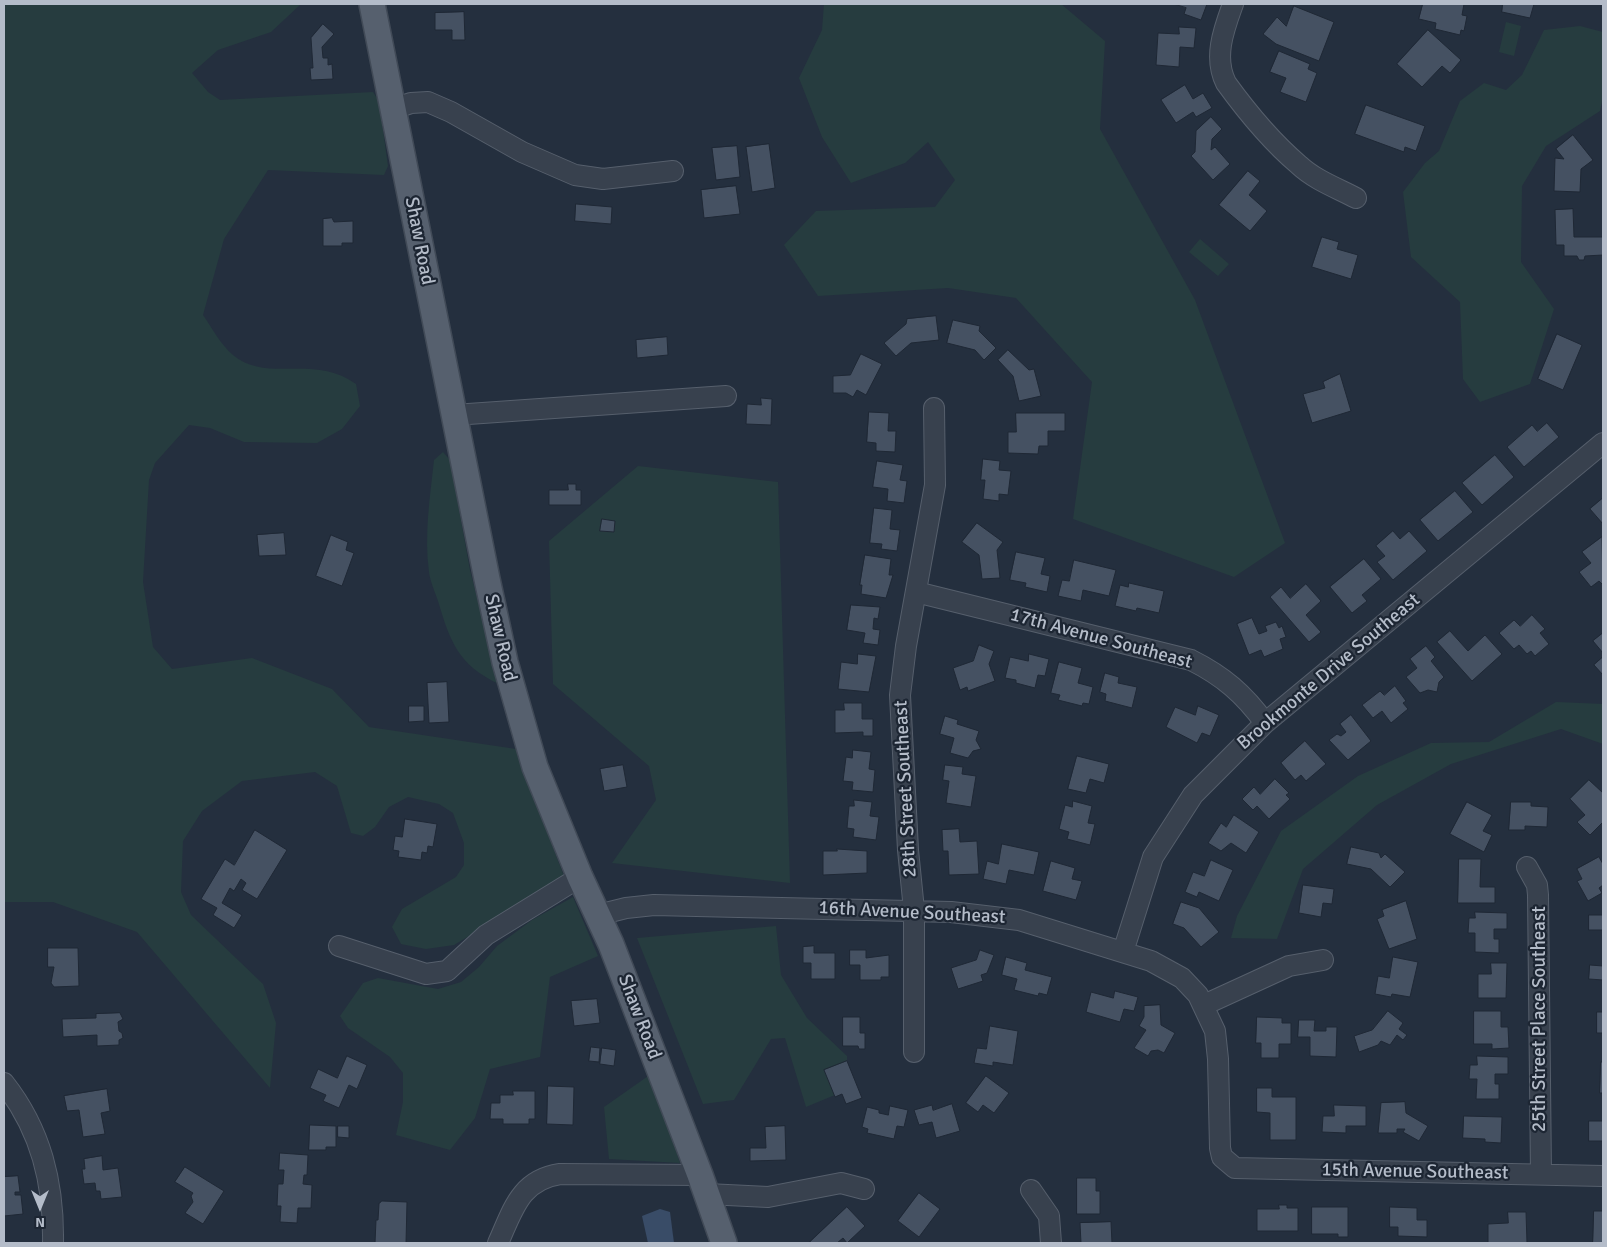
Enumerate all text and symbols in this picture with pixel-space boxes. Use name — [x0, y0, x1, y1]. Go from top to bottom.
street label: Shaw Road — [399, 195, 439, 287]
street label: Brookmonte Drive Southeast — [1233, 589, 1425, 755]
street label: Shaw Road — [479, 592, 521, 684]
street label: 17th Avenue Southeast — [1008, 604, 1194, 674]
street label: 28th Street Southeast — [890, 700, 922, 878]
street label: 16th Avenue Southeast — [818, 897, 1006, 929]
street label: 25th Street Place Southeast — [1529, 906, 1551, 1132]
street label: Shaw Road — [612, 971, 666, 1063]
street label: 15th Avenue Southeast — [1321, 1159, 1509, 1185]
north arrow — [15, 1182, 65, 1232]
text: N — [35, 1214, 45, 1231]

